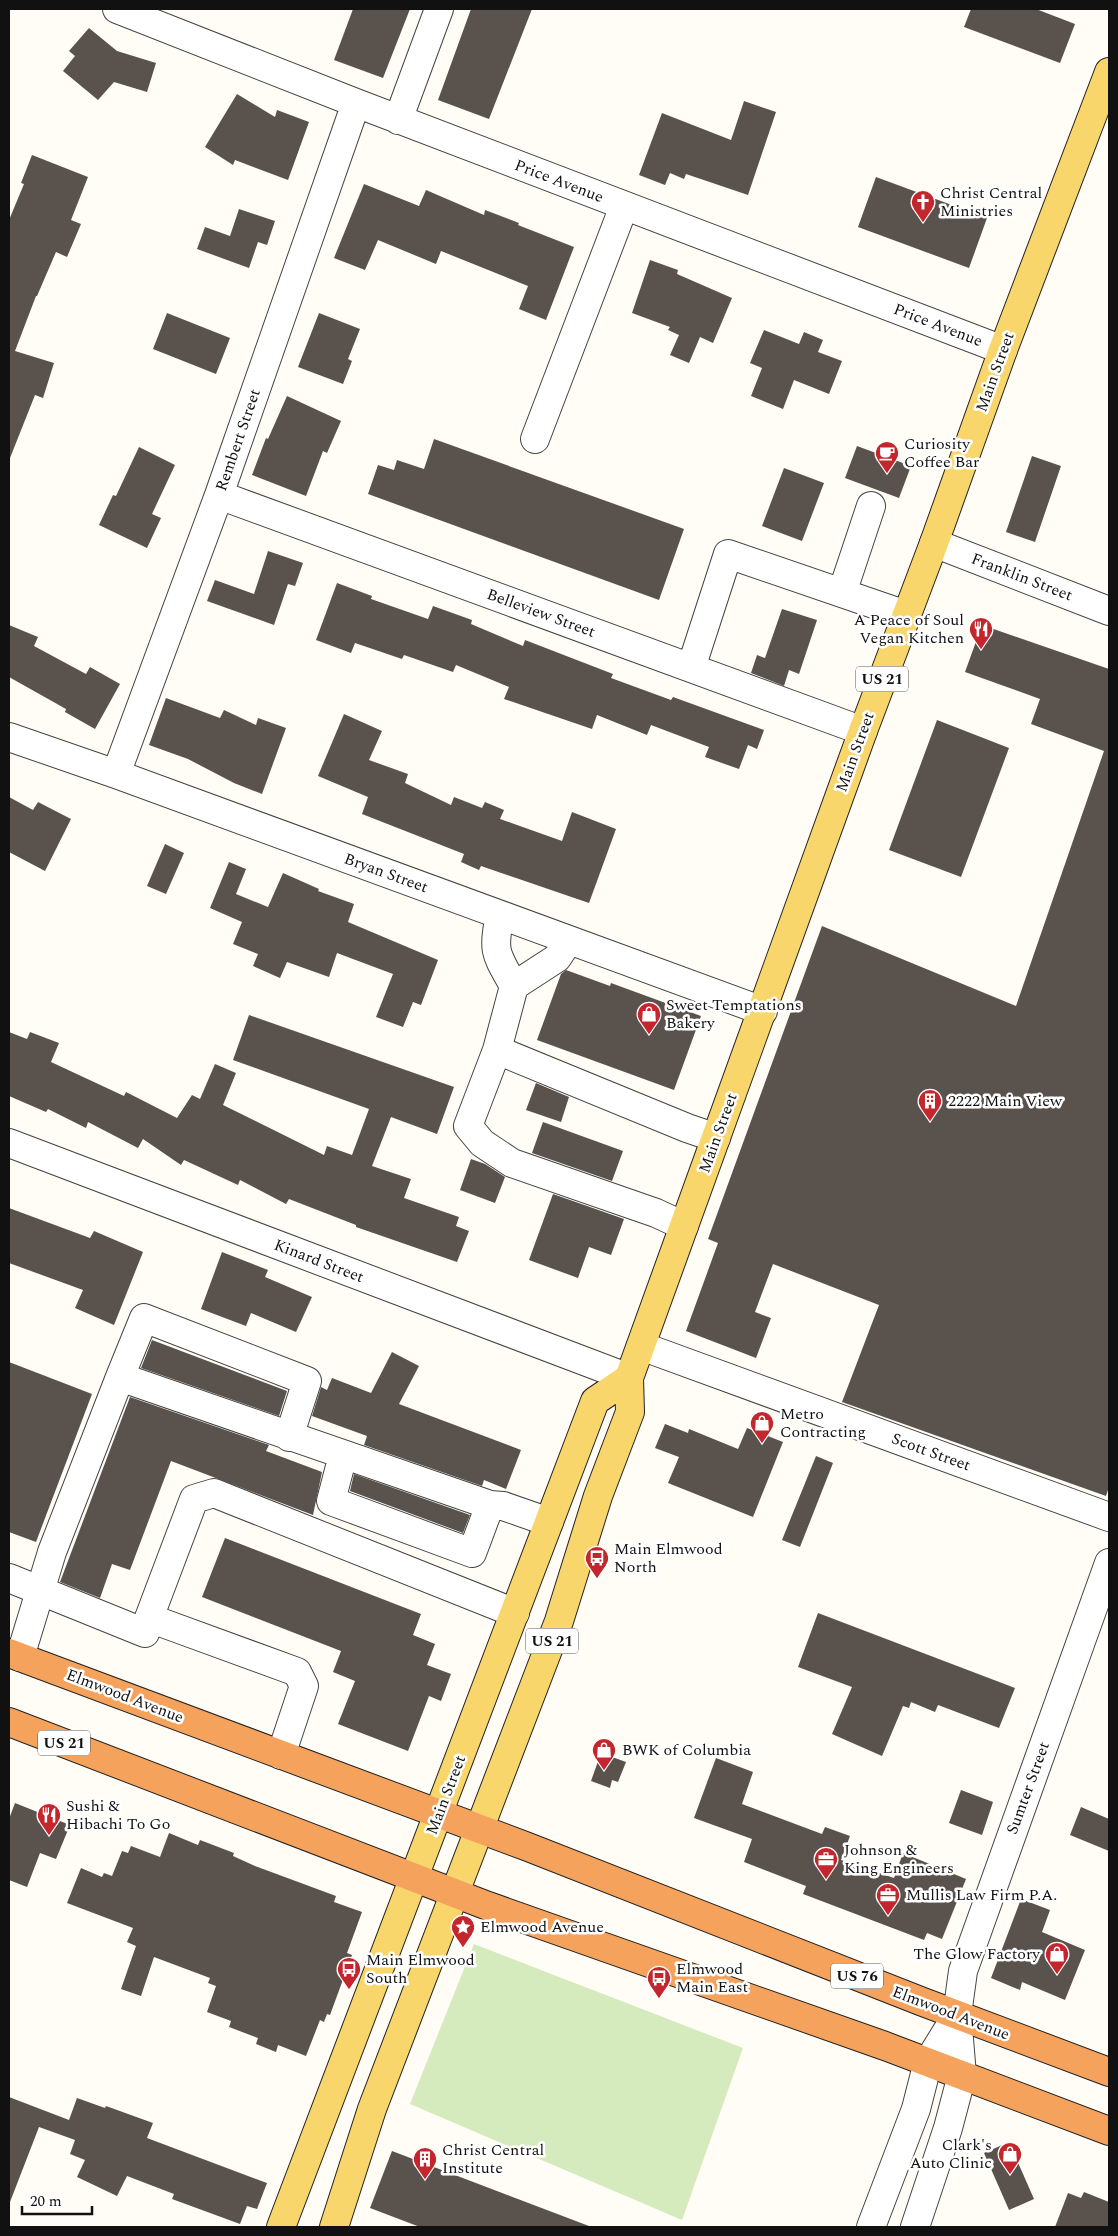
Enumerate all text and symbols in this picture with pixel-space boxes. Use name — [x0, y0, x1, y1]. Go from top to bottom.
street label: Price Avenue — [511, 153, 607, 209]
place label: Christ Central Ministries — [940, 181, 1042, 223]
church icon: Christ Central Ministries — [910, 189, 936, 223]
street label: Price Avenue — [890, 297, 986, 353]
street label: Main Street — [969, 328, 1021, 415]
street label: Rembert Street — [209, 385, 267, 494]
place label: Curiosity Coffee Bar — [904, 432, 979, 474]
cafe icon: Curiosity Coffee Bar — [874, 440, 900, 474]
street label: Franklin Street — [968, 547, 1076, 607]
street label: Belleview Street — [483, 582, 599, 644]
place label: A Peace of Soul Vegan Kitchen — [854, 608, 964, 650]
restaurant icon: A Peace of Soul Vegan Kitchen — [968, 616, 994, 650]
road number: US 21 — [856, 666, 908, 692]
street label: Main Street — [829, 708, 881, 795]
street label: Bryan Street — [341, 847, 432, 899]
place label: Sweet Temptations Bakery — [666, 993, 802, 1035]
shop icon: Sweet Temptations Bakery — [636, 1001, 662, 1035]
building icon: 2222 Main View — [917, 1088, 943, 1122]
street label: Main Street — [692, 1089, 744, 1176]
place label: 2222 Main View — [948, 1089, 1063, 1113]
street label: Kinard Street — [270, 1233, 368, 1289]
place label: Metro Contracting — [780, 1402, 866, 1444]
shop icon: Metro Contracting — [749, 1410, 775, 1444]
street label: Scott Street — [888, 1427, 974, 1477]
place label: Main Elmwood North — [614, 1537, 723, 1579]
bus stop icon: Main Elmwood North — [584, 1545, 610, 1579]
road number: US 21 — [526, 1628, 578, 1654]
street label: Elmwood Avenue — [63, 1663, 187, 1729]
road number: US 21 — [38, 1730, 90, 1756]
shop icon: BWK of Columbia — [591, 1737, 617, 1771]
place label: BWK of Columbia — [622, 1738, 751, 1762]
street label: Sumter Street — [1000, 1738, 1056, 1838]
street label: Main Street — [420, 1751, 472, 1838]
place label: Sushi & Hibachi To Go — [66, 1794, 170, 1836]
restaurant icon: Sushi & Hibachi To Go — [36, 1802, 62, 1836]
place label: Johnson & King Engineers — [844, 1838, 954, 1880]
office icon: Johnson & King Engineers — [813, 1846, 839, 1880]
office icon: Mullis Law Firm P.A. — [875, 1882, 901, 1916]
place label: Mullis Law Firm P.A. — [906, 1883, 1057, 1907]
place icon: Elmwood Avenue — [450, 1914, 476, 1948]
place label: Elmwood Avenue — [480, 1915, 604, 1939]
shop icon: The Glow Factory — [1044, 1941, 1070, 1975]
place label: The Glow Factory — [913, 1942, 1041, 1966]
place label: Main Elmwood South — [366, 1948, 475, 1990]
bus stop icon: Main Elmwood South — [336, 1956, 362, 1990]
place label: Elmwood Main East — [676, 1957, 748, 1999]
road number: US 76 — [831, 1964, 883, 1988]
bus stop icon: Elmwood Main East — [646, 1965, 672, 1999]
street label: Elmwood Avenue — [889, 1980, 1013, 2046]
place label: Clark's Auto Clinic — [910, 2133, 992, 2175]
place label: Christ Central Institute — [442, 2138, 544, 2180]
shop icon: Clark's Auto Clinic — [997, 2141, 1023, 2175]
building icon: Christ Central Institute — [412, 2146, 438, 2180]
scale bar — [22, 2184, 92, 2216]
text: 20 m — [30, 2190, 62, 2213]

